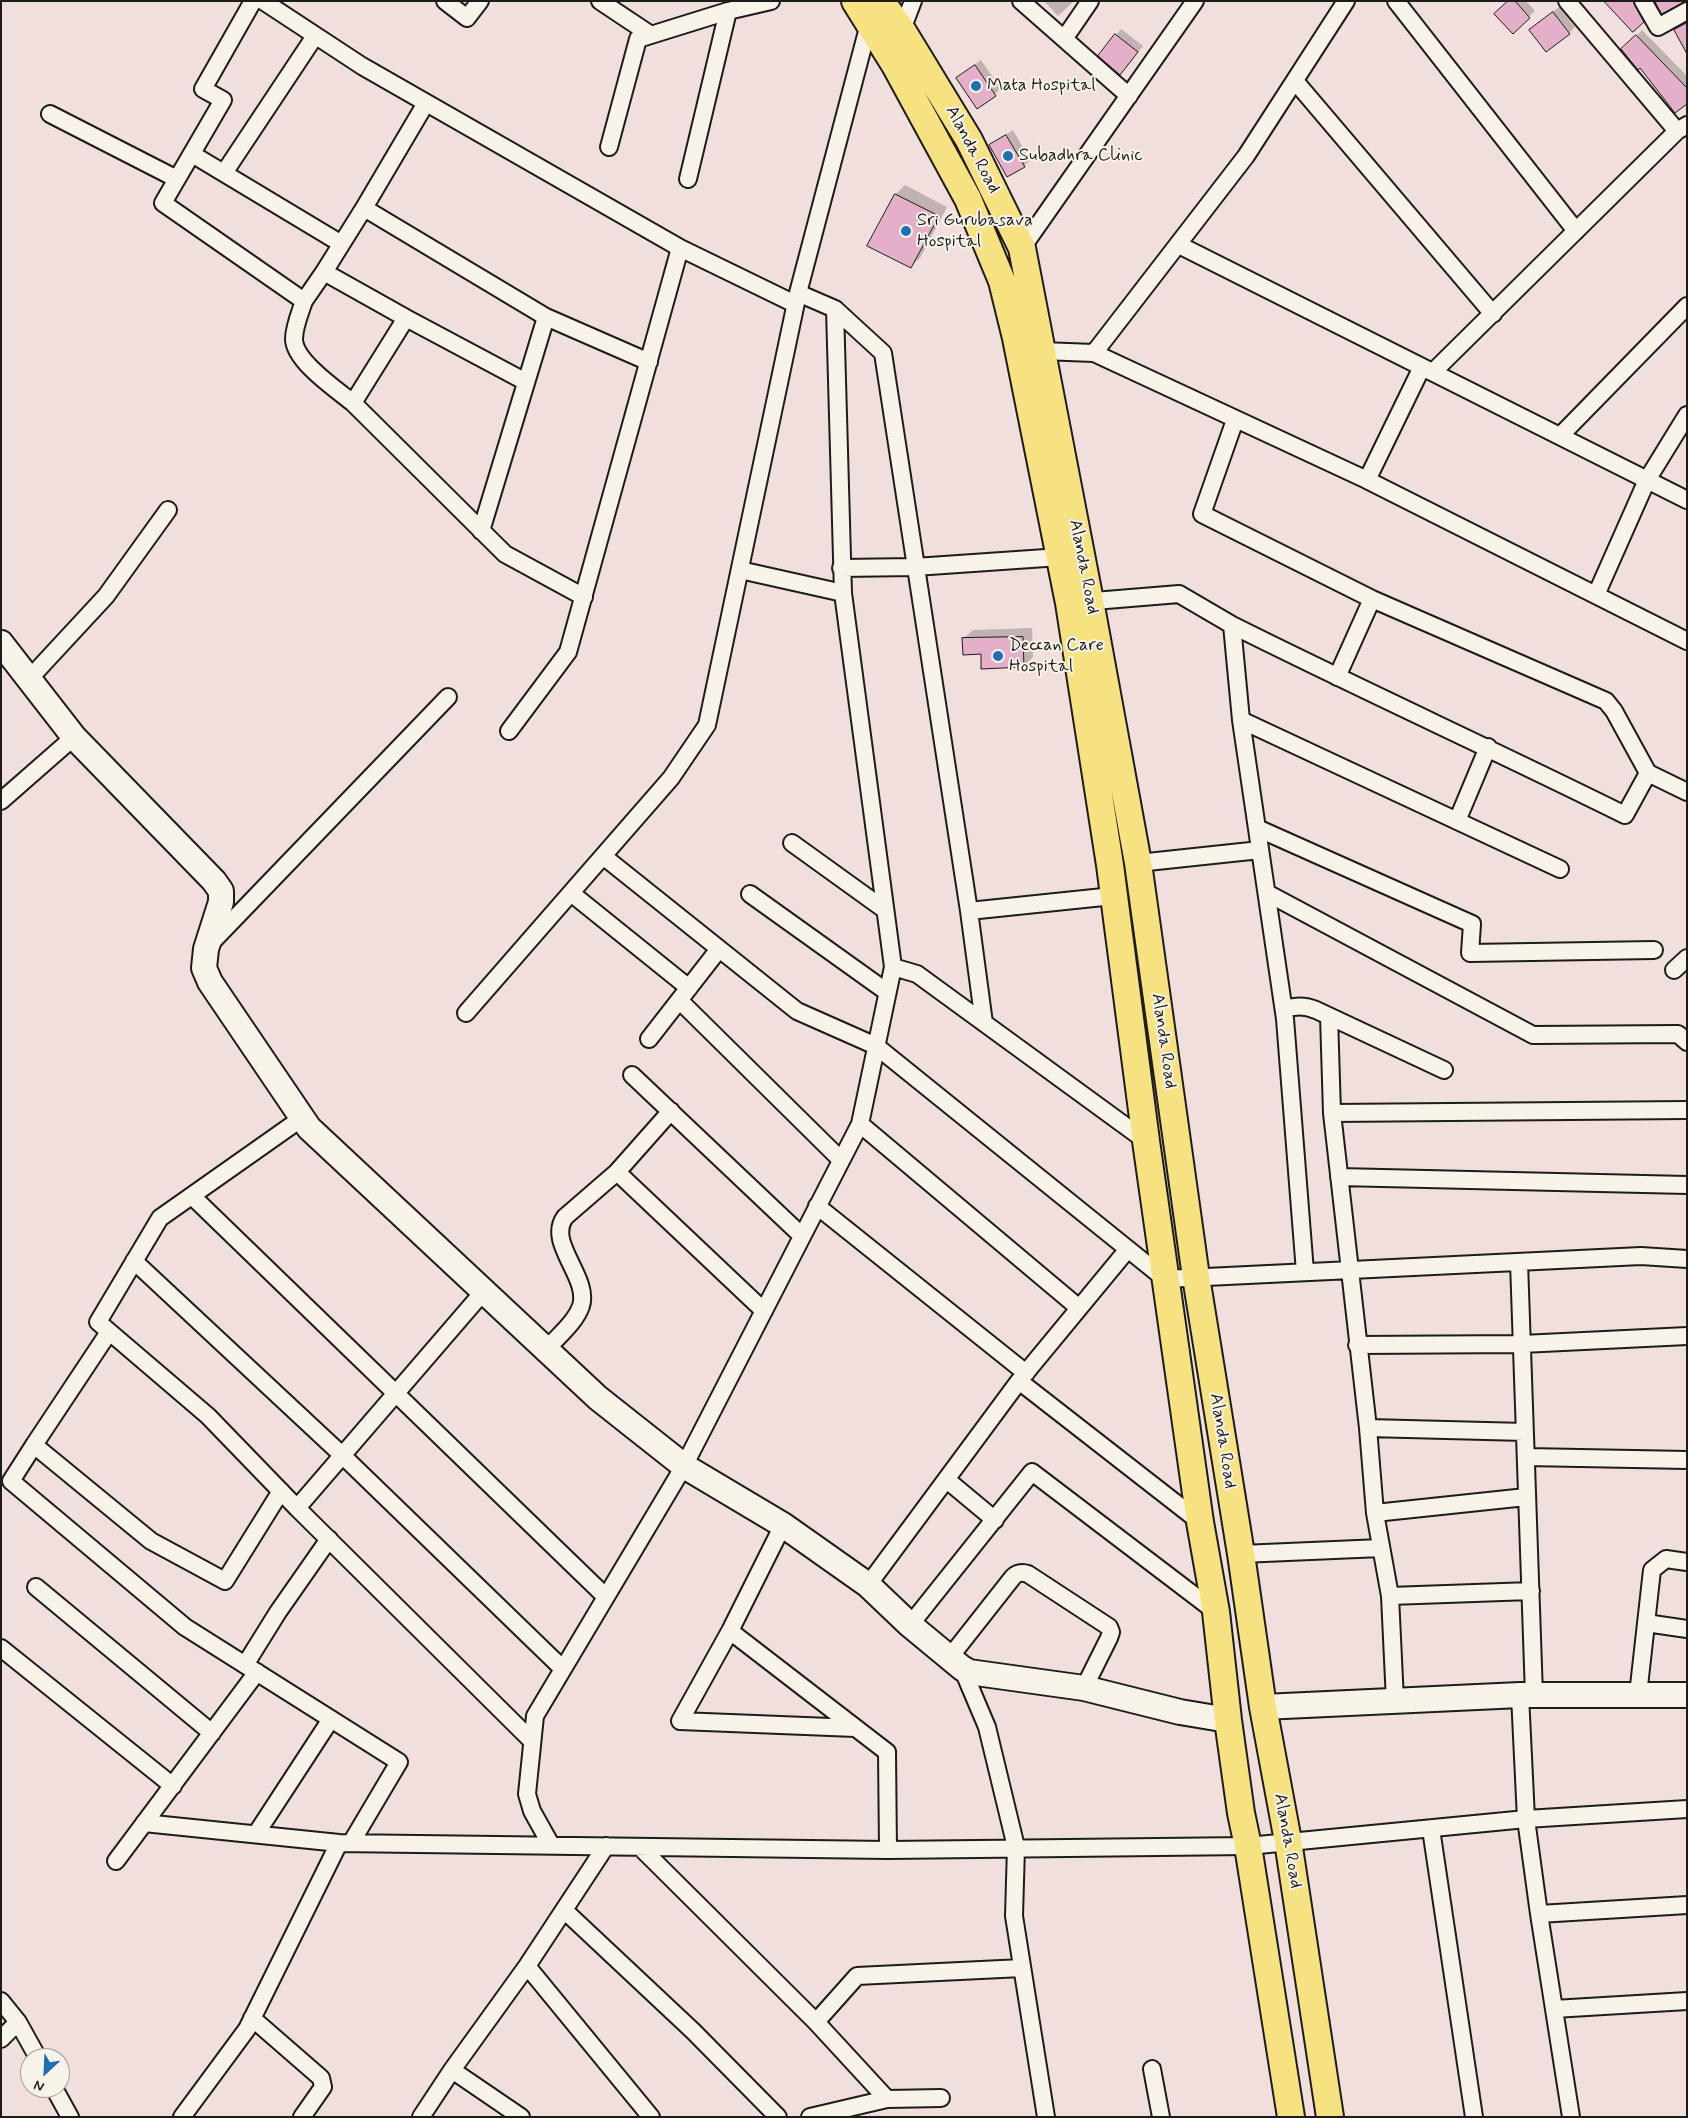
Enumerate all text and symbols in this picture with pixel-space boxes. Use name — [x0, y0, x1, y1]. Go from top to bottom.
place label: Mata Hospital — [987, 75, 1096, 97]
marker: Mata Hospital — [969, 79, 983, 93]
street label: Alanda Road — [940, 102, 1004, 198]
place label: Subadhra Clinic — [1019, 145, 1142, 167]
marker: Subadhra Clinic — [1001, 149, 1015, 163]
place label: Sri Gurubasava Hospital — [917, 210, 1033, 252]
marker: Sri Gurubasava Hospital — [899, 224, 913, 238]
street label: Alanda Road — [1063, 518, 1103, 616]
place label: Deccan Care Hospital — [1009, 635, 1104, 678]
marker: Deccan Care Hospital — [991, 649, 1005, 663]
street label: Alanda Road — [1146, 992, 1180, 1090]
street label: Alanda Road — [1204, 1392, 1240, 1490]
street label: Alanda Road — [1268, 1792, 1306, 1890]
north arrow — [20, 2048, 70, 2098]
text: N — [31, 2076, 47, 2096]

